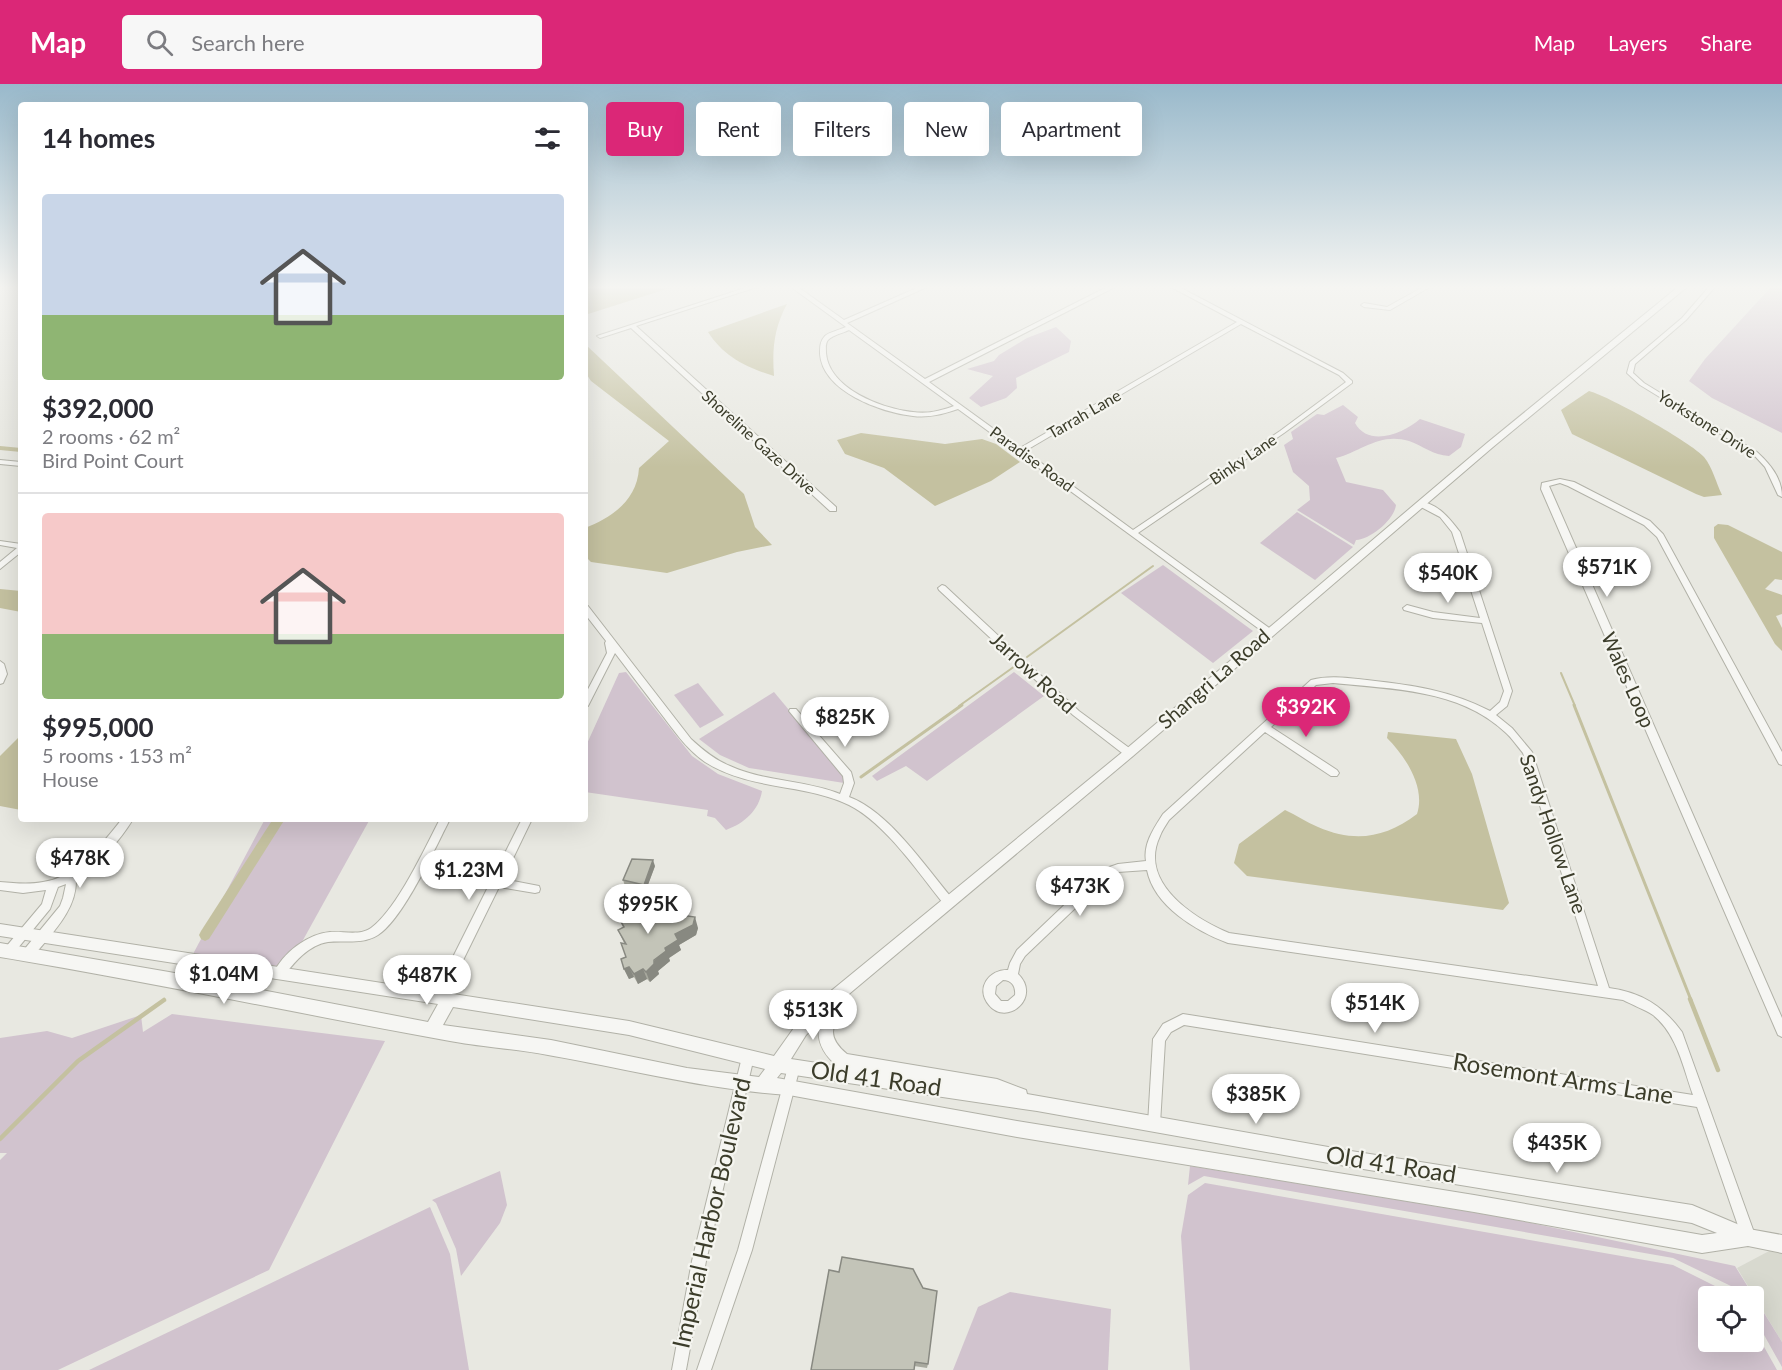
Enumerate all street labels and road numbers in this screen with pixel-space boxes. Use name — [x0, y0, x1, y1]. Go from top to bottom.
street label: Shoreline Gaze Drive — [698, 385, 820, 498]
street label: Tarrah Lane — [1044, 385, 1124, 442]
street label: Yorkstone Drive — [1654, 386, 1760, 461]
street label: Paradise Road — [987, 422, 1078, 495]
street label: Binky Lane — [1206, 429, 1280, 488]
street label: Shangri La Road — [1153, 623, 1274, 733]
street label: Jarrow Road — [986, 627, 1081, 718]
street label: Wales Loop — [1597, 628, 1661, 731]
street label: Sandy Hollow Lane — [1515, 751, 1593, 917]
street label: Rosemont Arms Lane — [1451, 1046, 1676, 1109]
street label: Old 41 Road — [809, 1054, 943, 1101]
street label: Imperial Harbor Boulevard — [665, 1075, 756, 1351]
street label: Old 41 Road — [1324, 1139, 1458, 1188]

